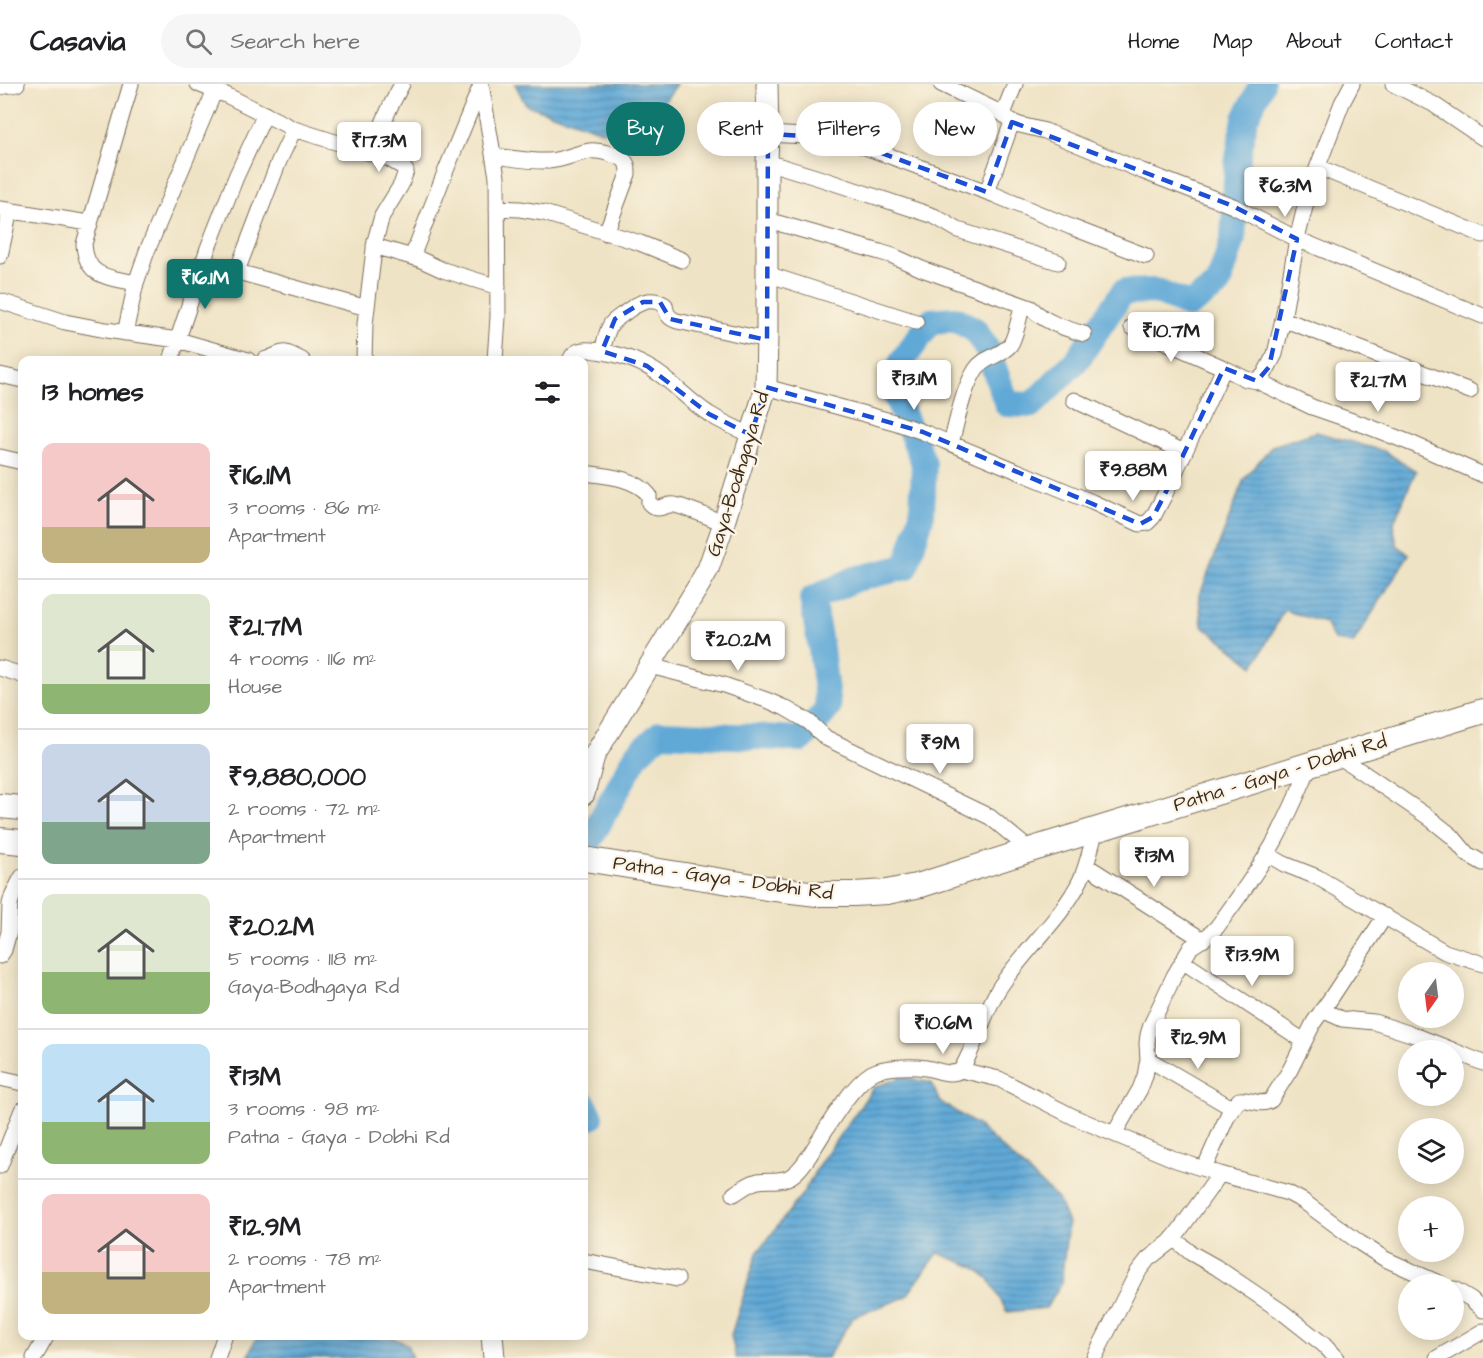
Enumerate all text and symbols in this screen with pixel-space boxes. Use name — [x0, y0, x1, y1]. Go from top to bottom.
search box — [161, 14, 581, 68]
text: Casavia — [30, 22, 125, 61]
icon: search — [182, 25, 215, 58]
text: Search here — [230, 26, 360, 57]
text: Home — [1128, 27, 1180, 56]
text: Map — [1213, 27, 1253, 56]
text: About — [1286, 27, 1342, 56]
text: Contact — [1375, 27, 1453, 56]
chip: Buy — [606, 102, 685, 156]
chip: Rent — [697, 102, 784, 156]
chip: Filters — [796, 102, 901, 156]
chip: New — [913, 102, 997, 156]
pin: ₹17.3M — [330, 122, 428, 173]
text: ₹17.3M — [351, 127, 407, 155]
pin: ₹6.3M — [1243, 167, 1327, 218]
text: ₹6.3M — [1258, 172, 1312, 200]
pin: ₹16.1M — [156, 259, 254, 310]
text: ₹16.1M — [181, 264, 229, 292]
pin: ₹10.7M — [1122, 312, 1220, 363]
text: ₹10.7M — [1142, 317, 1200, 345]
pin: ₹13.1M — [865, 360, 963, 411]
pin: ₹21.7M — [1329, 362, 1427, 413]
text: ₹13.1M — [891, 365, 937, 393]
text: ₹21.7M — [1349, 367, 1407, 395]
text: 13 homes — [42, 374, 144, 410]
icon: filters — [531, 376, 564, 409]
street label: Gaya-Bodhgaya Rd — [700, 388, 777, 560]
pin: ₹9.88M — [1084, 451, 1182, 502]
text: ₹9.88M — [1099, 456, 1167, 484]
text: ₹16.1M — [228, 458, 291, 494]
icon: home — [90, 467, 162, 539]
text: 3 rooms · 86 m² — [228, 494, 381, 522]
text: Apartment — [228, 522, 326, 550]
text: ₹21.7M — [228, 609, 302, 645]
icon: home — [90, 618, 162, 690]
pin: ₹20.2M — [689, 621, 787, 672]
text: ₹20.2M — [705, 626, 771, 654]
text: 4 rooms · 116 m² — [228, 645, 376, 673]
text: House — [228, 673, 282, 701]
pin: ₹9M — [911, 724, 969, 775]
street label: Patna - Gaya - Dobhi Rd — [1170, 727, 1390, 820]
text: ₹9M — [920, 729, 960, 757]
text: ₹9,880,000 — [228, 759, 366, 795]
icon: home — [90, 768, 162, 840]
text: 2 rooms · 72 m² — [228, 795, 380, 823]
text: Apartment — [228, 823, 326, 851]
pin: ₹13M — [1118, 837, 1190, 888]
text: ₹13M — [1134, 842, 1174, 870]
street label: Patna - Gaya - Dobhi Rd — [611, 849, 835, 908]
text: ₹20.2M — [228, 909, 314, 945]
icon: home — [90, 918, 162, 990]
pin: ₹13.9M — [1203, 936, 1301, 987]
text: ₹13.9M — [1225, 941, 1279, 969]
text: 5 rooms · 118 m² — [228, 945, 377, 973]
north arrow — [1398, 962, 1464, 1028]
map controls — [1398, 962, 1464, 1340]
text: Gaya-Bodhgaya Rd — [228, 973, 399, 1001]
pin: ₹10.6M — [894, 1004, 992, 1055]
text: ₹10.6M — [914, 1009, 972, 1037]
pin: ₹12.9M — [1149, 1019, 1247, 1070]
text: ₹12.9M — [1170, 1024, 1226, 1052]
button: locate — [1398, 1040, 1464, 1106]
text: ₹13M — [228, 1059, 281, 1095]
icon: home — [90, 1068, 162, 1140]
text: 3 rooms · 98 m² — [228, 1095, 380, 1123]
button: layers — [1398, 1118, 1464, 1184]
text: Patna - Gaya - Dobhi Rd — [228, 1123, 450, 1151]
button: + — [1398, 1196, 1464, 1262]
text: ₹12.9M — [228, 1209, 301, 1245]
icon: home — [90, 1218, 162, 1290]
text: 2 rooms · 78 m² — [228, 1245, 382, 1273]
text: Apartment — [228, 1273, 326, 1301]
button: − — [1398, 1274, 1464, 1340]

